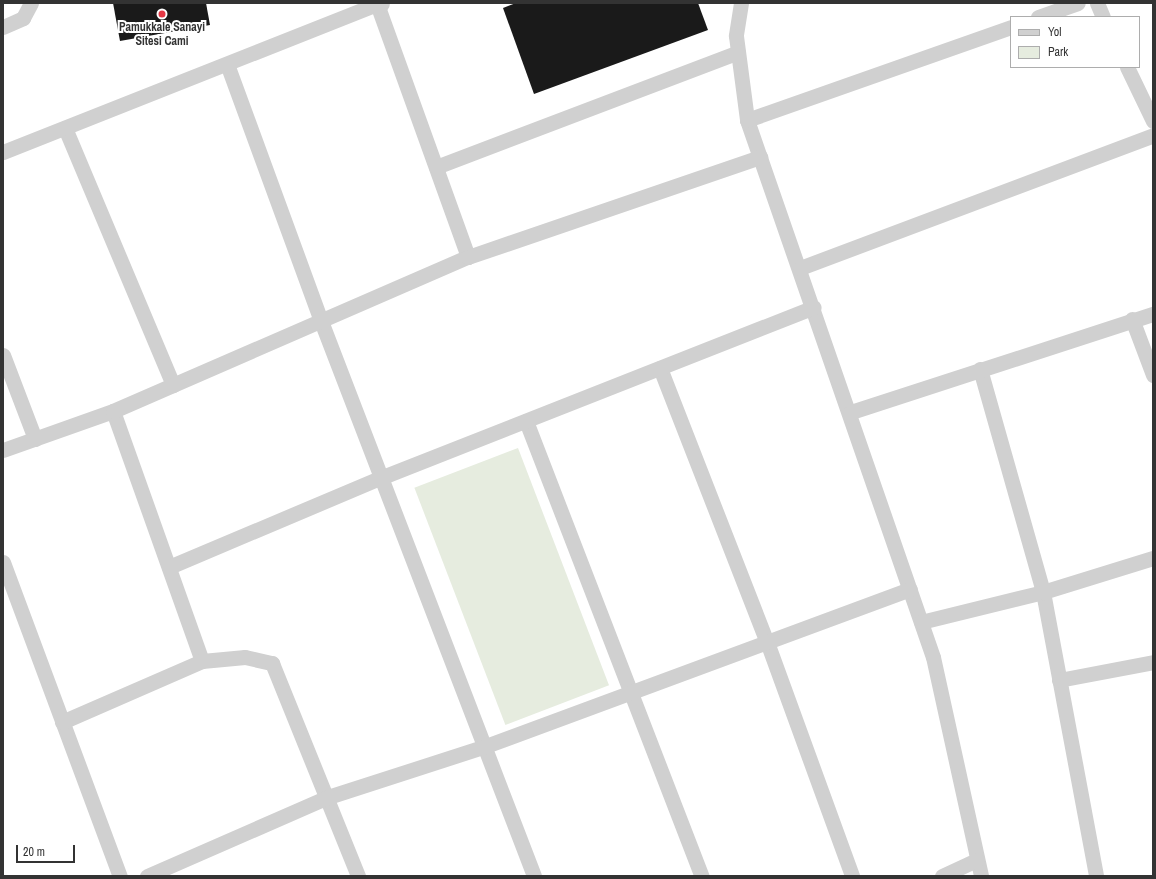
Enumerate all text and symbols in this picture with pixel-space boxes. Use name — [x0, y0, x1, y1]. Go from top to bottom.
marker: Pamukkale Sanayi Sitesi Cami — [157, 9, 167, 19]
legend — [1010, 16, 1140, 68]
place label: Pamukkale Sanayi Sitesi Cami — [119, 21, 205, 49]
text: Yol — [1048, 24, 1061, 40]
text: Park — [1048, 44, 1068, 60]
scale bar — [18, 837, 77, 863]
text: 20 m — [23, 844, 45, 860]

